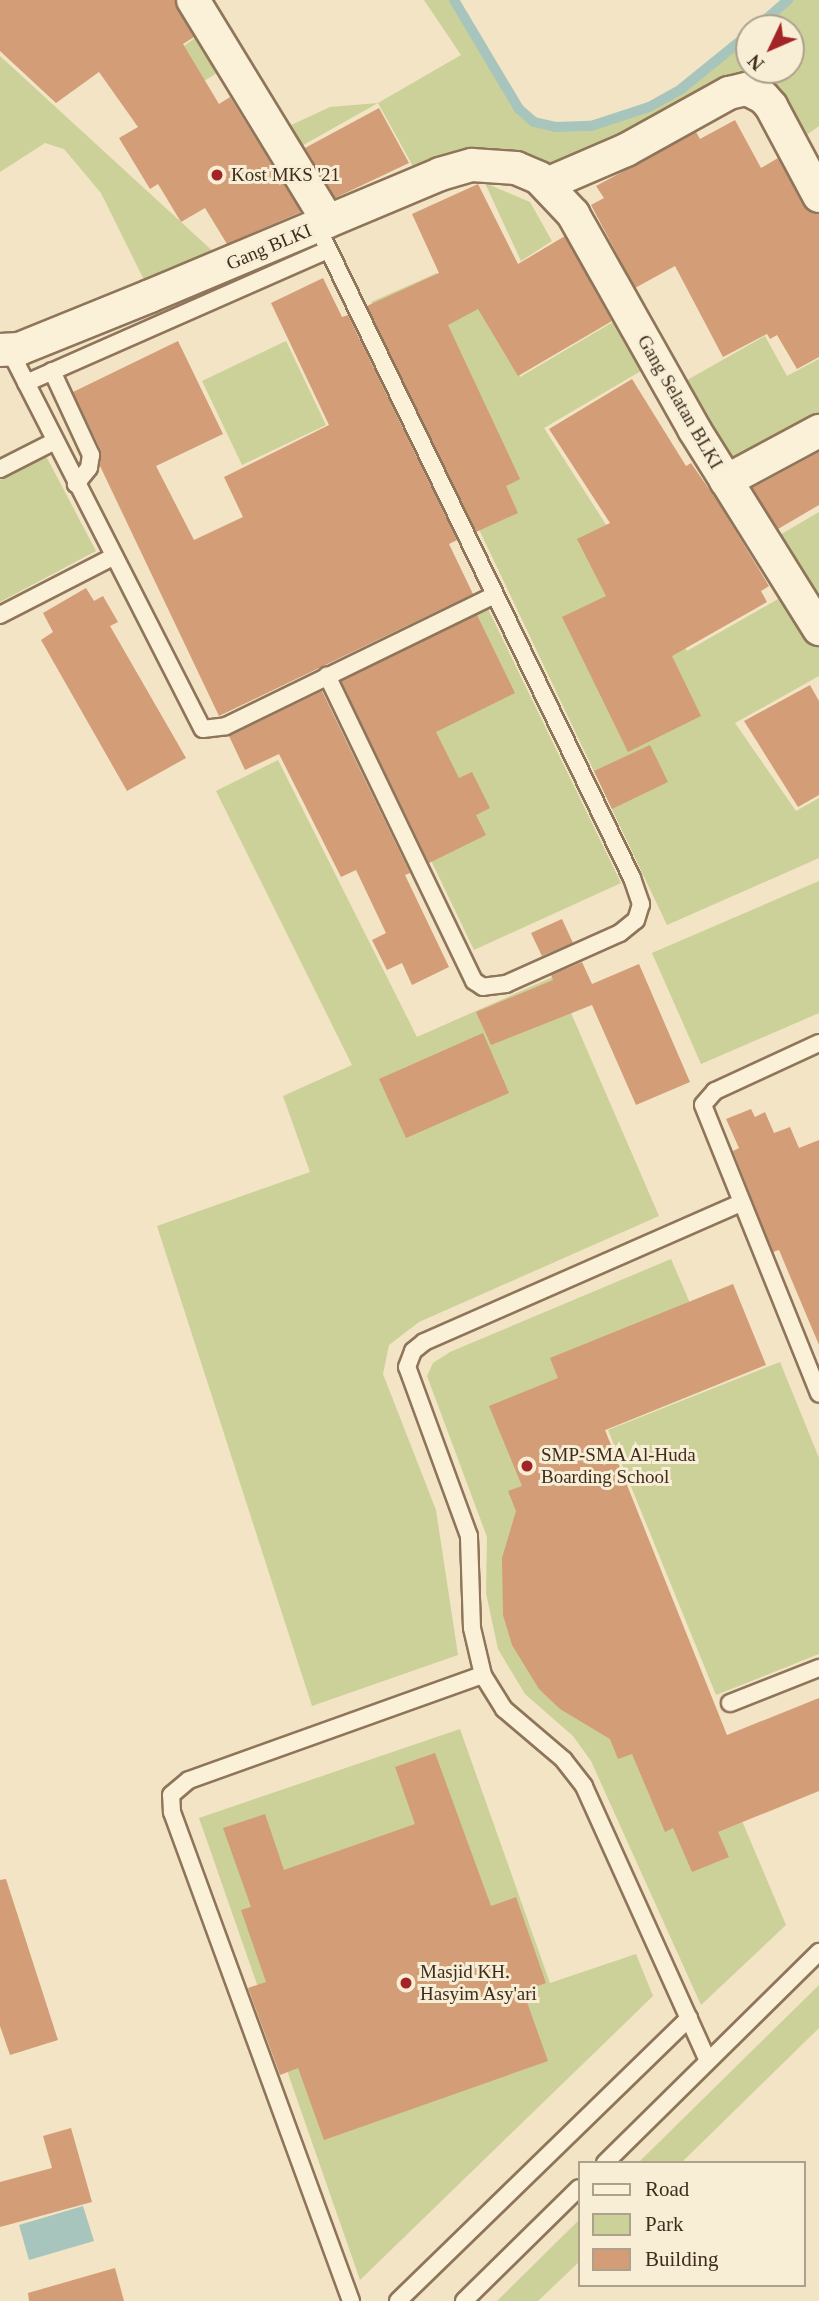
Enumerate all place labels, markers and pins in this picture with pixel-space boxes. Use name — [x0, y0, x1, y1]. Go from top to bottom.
place label: Kost MKS '21 — [231, 164, 340, 186]
marker: Kost MKS '21 — [209, 167, 225, 183]
place label: SMP-SMA Al-Huda Boarding School — [541, 1444, 698, 1488]
marker: SMP-SMA Al-Huda Boarding School — [519, 1458, 535, 1474]
place label: Masjid KH. Hasyim Asy'ari — [420, 1961, 538, 2005]
marker: Masjid KH. Hasyim Asy'ari — [398, 1975, 414, 1991]

